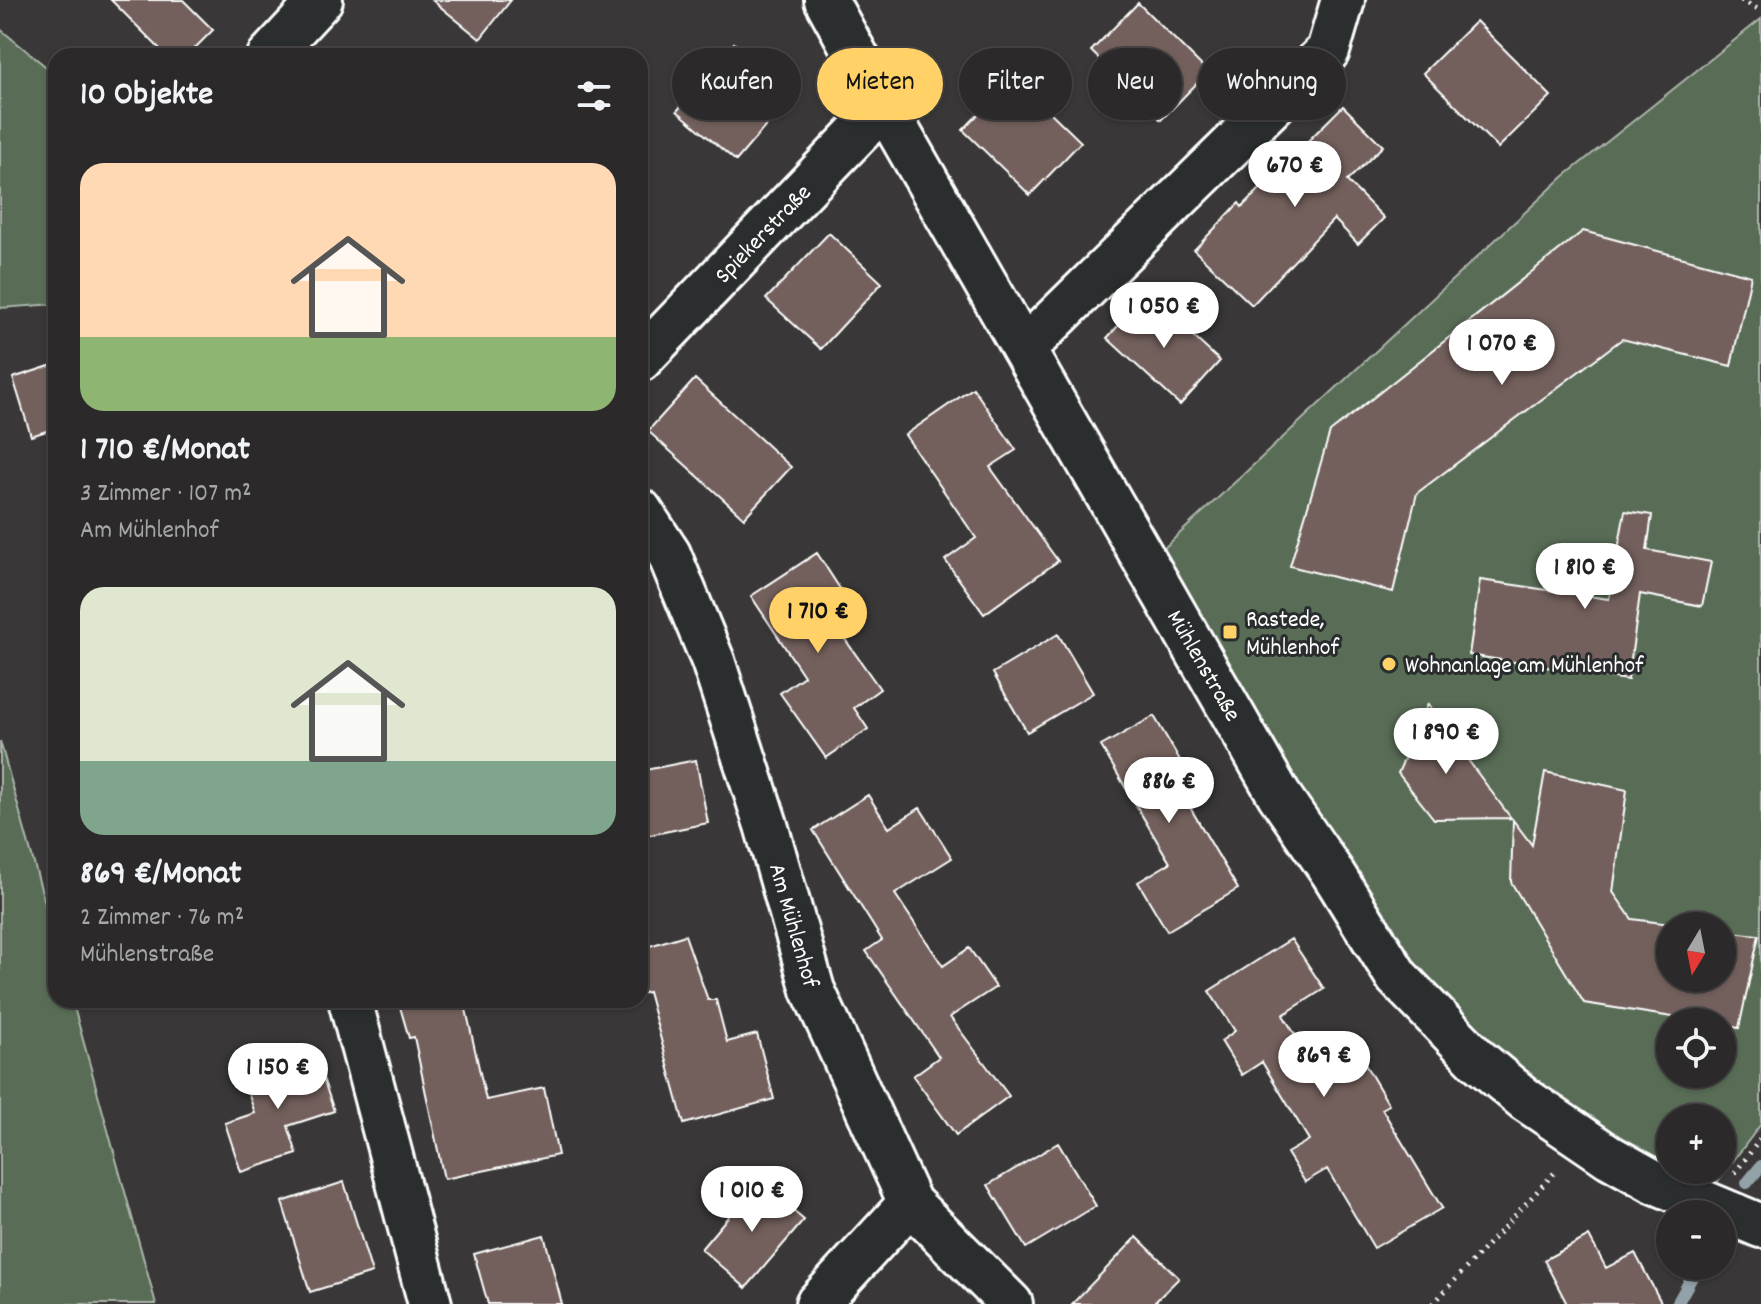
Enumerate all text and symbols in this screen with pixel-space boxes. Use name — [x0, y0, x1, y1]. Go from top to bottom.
chip: Kaufen — [672, 48, 801, 120]
chip: Mieten — [817, 48, 943, 120]
chip: Filter — [959, 48, 1072, 120]
chip: Neu — [1088, 48, 1182, 120]
chip: Wohnung — [1198, 48, 1346, 120]
text: 10 Objekte — [80, 72, 213, 121]
icon: filters — [572, 74, 616, 118]
pin: 670 € — [1239, 141, 1351, 209]
text: 670 € — [1266, 148, 1324, 185]
street label: Spiekerstraße — [708, 178, 820, 293]
icon: home — [276, 215, 420, 359]
pin: 1 050 € — [1090, 282, 1238, 350]
text: 1 050 € — [1128, 289, 1200, 326]
pin: 1 070 € — [1428, 319, 1576, 387]
text: 1 070 € — [1467, 326, 1537, 363]
text: 1 710 €/Monat — [80, 427, 250, 476]
text: 3 Zimmer · 107 m² — [80, 476, 252, 513]
text: Am Mühlenhof — [80, 513, 219, 550]
pin: 1 810 € — [1511, 543, 1659, 611]
text: 1 810 € — [1554, 550, 1616, 587]
pin: 1 710 € — [744, 587, 892, 655]
text: 1 710 € — [787, 594, 849, 631]
street label: Mühlenstraße — [1157, 604, 1248, 729]
place label: Rastede, Mühlenhof — [1246, 604, 1339, 666]
marker: Rastede, Mühlenhof — [1221, 623, 1239, 641]
icon: home — [276, 639, 420, 783]
place label: Wohnanlage am Mühlenhof — [1405, 650, 1644, 684]
marker: Wohnanlage am Mühlenhof — [1380, 655, 1398, 673]
pin: 1 890 € — [1372, 708, 1520, 776]
text: 1 890 € — [1412, 715, 1480, 752]
pin: 886 € — [1113, 757, 1225, 825]
text: 886 € — [1142, 764, 1196, 801]
text: 869 €/Monat — [80, 851, 242, 900]
street label: Am Mühlenhof — [758, 860, 826, 993]
text: 2 Zimmer · 76 m² — [80, 900, 244, 937]
north arrow — [1656, 912, 1736, 992]
map controls — [1656, 912, 1736, 1280]
text: Mühlenstraße — [80, 937, 214, 974]
button: locate — [1656, 1008, 1736, 1088]
pin: 869 € — [1268, 1031, 1380, 1099]
text: 869 € — [1296, 1038, 1352, 1075]
pin: 1 150 € — [204, 1043, 352, 1111]
text: 1 150 € — [246, 1050, 310, 1087]
button: + — [1656, 1104, 1736, 1184]
pin: 1 010 € — [678, 1166, 826, 1234]
text: 1 010 € — [719, 1173, 785, 1210]
button: − — [1656, 1200, 1736, 1280]

